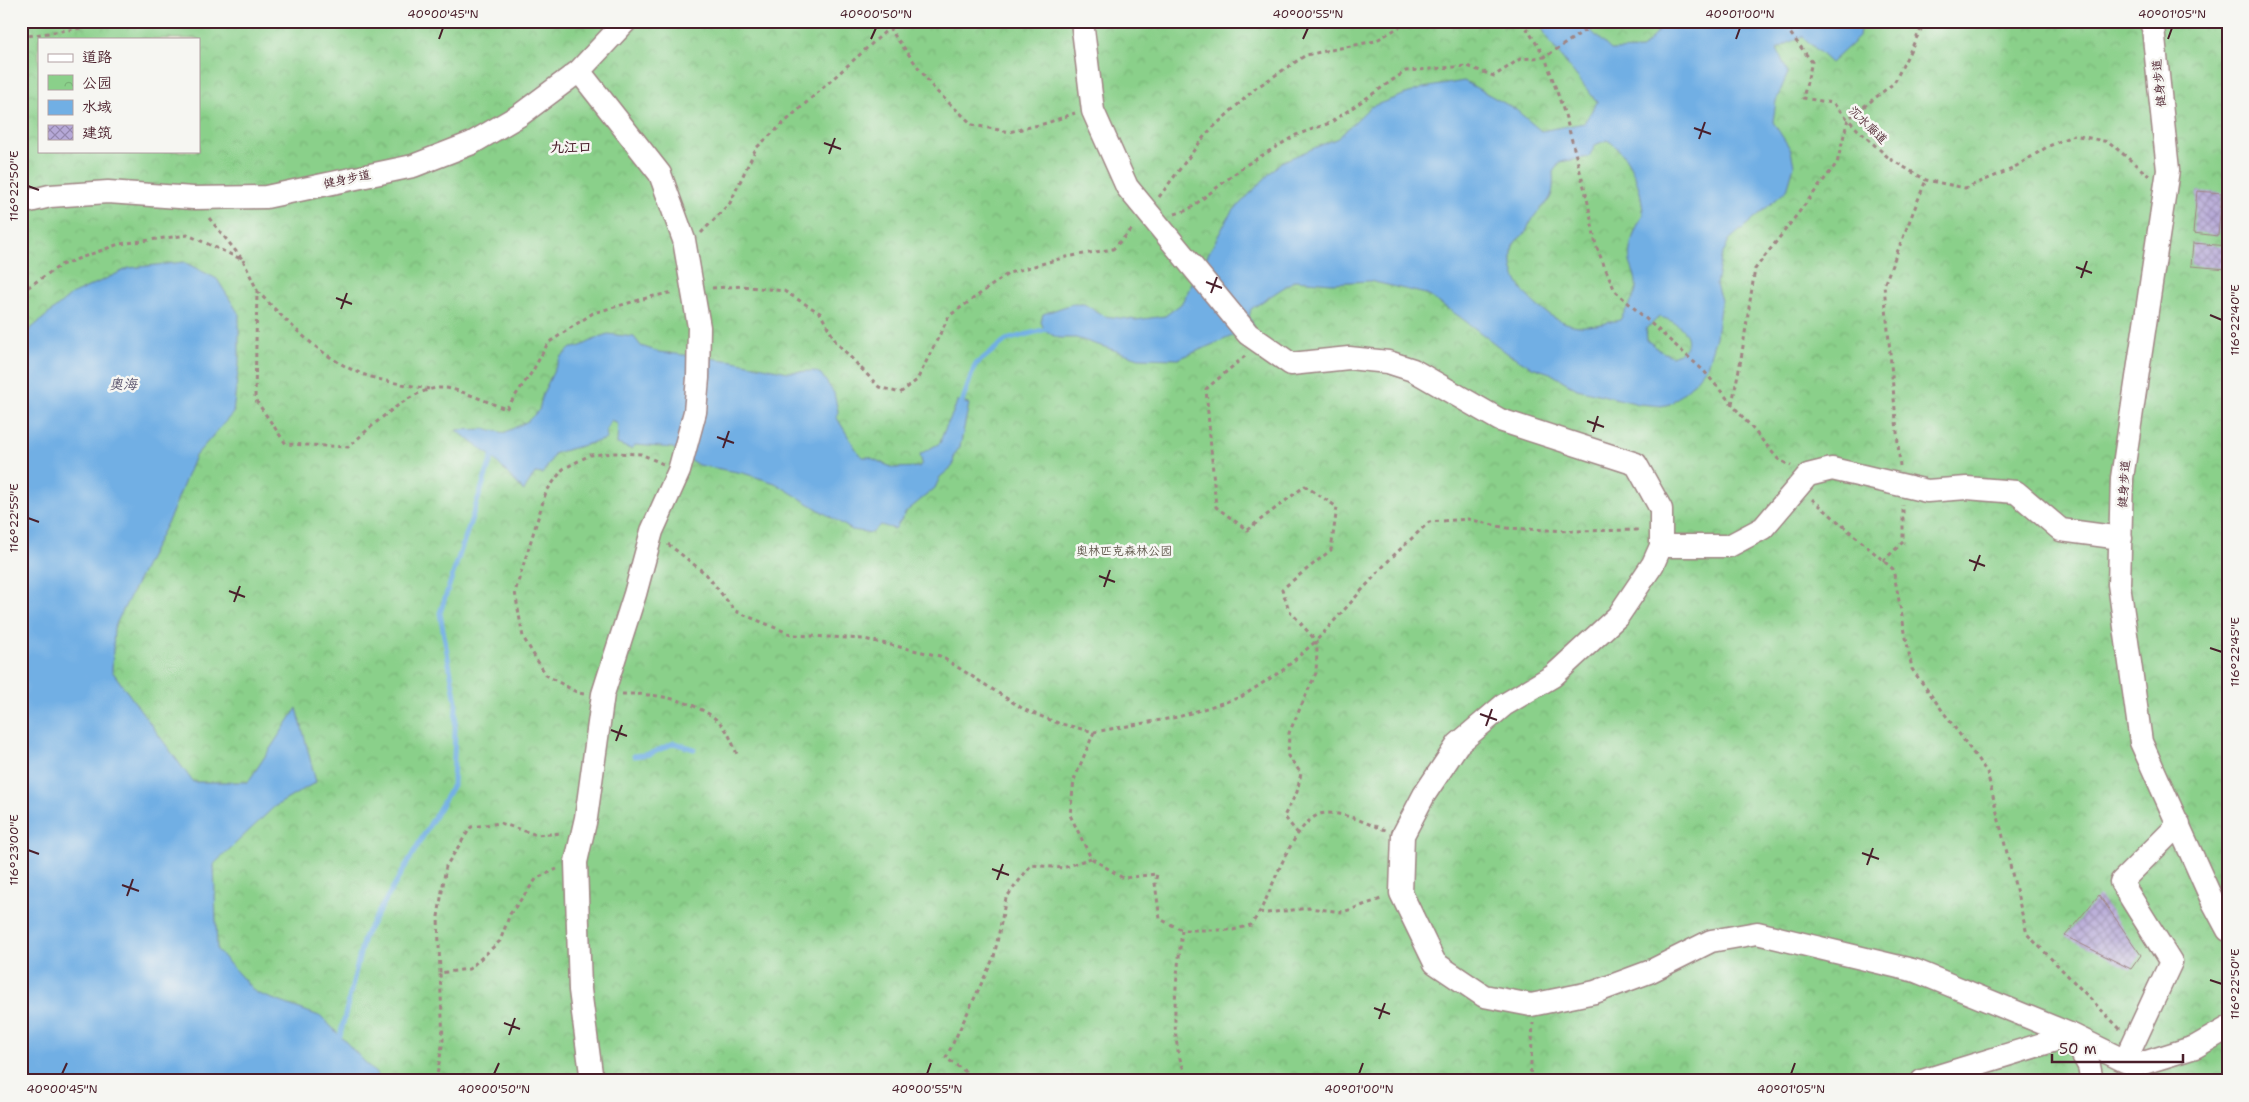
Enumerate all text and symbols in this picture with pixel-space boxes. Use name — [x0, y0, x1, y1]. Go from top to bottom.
text: 40°00'45"N — [407, 6, 479, 22]
text: 40°00'50"N — [840, 6, 912, 22]
text: 40°00'55"N — [1273, 6, 1343, 22]
text: 40°01'00"N — [1705, 6, 1775, 22]
text: 40°01'05"N — [2138, 6, 2206, 22]
legend — [38, 38, 200, 152]
text: 道路 — [82, 47, 112, 67]
street label: 健身步道 — [2149, 58, 2169, 108]
text: 公园 — [82, 73, 112, 93]
text: 水域 — [82, 97, 112, 117]
street label: 沉水廊道 — [1845, 103, 1891, 147]
text: 建筑 — [82, 123, 112, 143]
district label: 九江口 — [550, 138, 592, 156]
text: 116°22'50"E — [6, 150, 22, 222]
street label: 健身步道 — [322, 166, 372, 192]
text: 116°22'40"E — [2227, 284, 2243, 356]
water label: 奥海 — [109, 375, 138, 393]
street label: 健身步道 — [2114, 459, 2134, 509]
text: 116°22'55"E — [6, 483, 22, 553]
park label: 奥林匹克森林公园 — [1076, 543, 1172, 559]
text: 116°22'45"E — [2227, 617, 2243, 687]
text: 116°23'00"E — [6, 814, 22, 886]
text: 116°22'50"E — [2227, 948, 2243, 1020]
scale bar — [2052, 1032, 2183, 1064]
text: 50 m — [2059, 1039, 2097, 1059]
text: 40°00'45"N — [26, 1081, 98, 1097]
text: 40°00'50"N — [458, 1081, 530, 1097]
text: 40°00'55"N — [892, 1081, 962, 1097]
text: 40°01'00"N — [1324, 1081, 1394, 1097]
text: 40°01'05"N — [1757, 1081, 1825, 1097]

